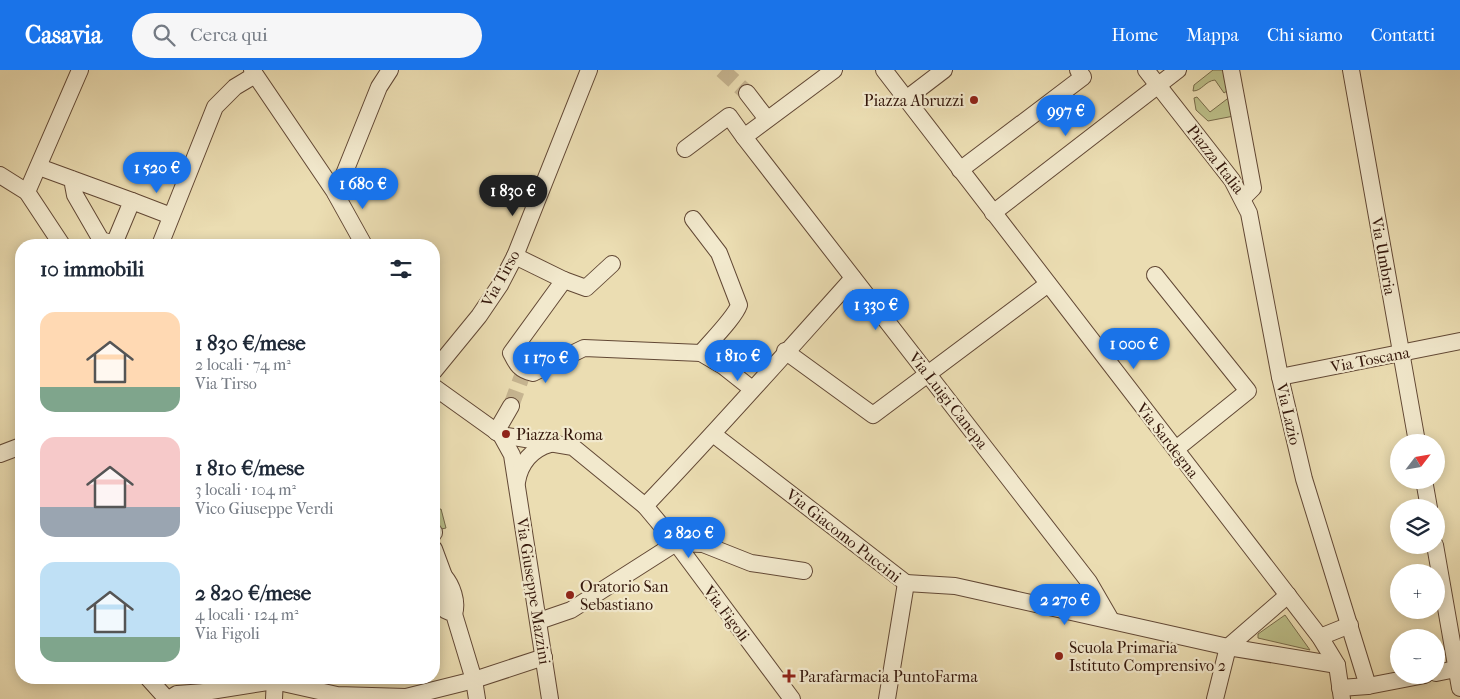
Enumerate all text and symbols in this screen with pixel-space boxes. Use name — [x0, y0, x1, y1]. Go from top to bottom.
search box — [132, 13, 482, 58]
text: Casavia — [25, 21, 102, 49]
icon: search — [150, 21, 178, 49]
text: Cerca qui — [190, 24, 268, 46]
text: Home — [1111, 25, 1158, 46]
text: Mappa — [1186, 25, 1239, 46]
text: Chi siamo — [1267, 25, 1343, 46]
text: Contatti — [1371, 25, 1435, 46]
place label: Piazza Abruzzi — [864, 91, 964, 110]
marker: Piazza Abruzzi — [968, 94, 980, 106]
pin: 997 € — [1031, 94, 1101, 137]
text: 997 € — [1047, 101, 1085, 120]
street label: Piazza Italia — [1183, 121, 1249, 198]
pin: 1 520 € — [111, 152, 203, 194]
text: 1 520 € — [134, 158, 180, 177]
pin: 1 680 € — [317, 168, 409, 210]
text: 1 680 € — [339, 174, 387, 193]
pin: 1 830 € — [467, 174, 559, 217]
text: 1 830 € — [490, 181, 536, 200]
street label: Via Umbria — [1367, 215, 1400, 297]
street label: Via Tirso — [477, 247, 524, 311]
icon: filters — [387, 255, 415, 283]
text: 10 immobili — [40, 257, 144, 281]
pin: 1 330 € — [830, 288, 922, 331]
text: 1 330 € — [854, 295, 898, 314]
pin: 1 000 € — [1088, 328, 1180, 370]
text: 1 830 €/mese — [195, 331, 306, 355]
icon: home — [80, 332, 140, 392]
text: 1 000 € — [1110, 334, 1158, 353]
pin: 1 810 € — [692, 340, 784, 382]
pin: 1 170 € — [500, 342, 592, 384]
street label: Via Toscana — [1328, 342, 1412, 377]
text: 1 810 € — [716, 346, 760, 365]
street label: Via Luigi Canepa — [904, 347, 993, 453]
text: 1 170 € — [524, 348, 568, 367]
text: 2 locali · 74 m² — [195, 355, 291, 374]
text: Via Tirso — [195, 374, 257, 393]
street label: Via Lazio — [1272, 380, 1305, 447]
street label: Via Sardegna — [1132, 398, 1203, 482]
place label: Piazza Roma — [516, 425, 603, 444]
marker: Piazza Roma — [500, 428, 512, 440]
north arrow — [1390, 434, 1445, 489]
map controls — [1390, 434, 1445, 684]
text: 1 810 €/mese — [195, 456, 305, 480]
icon: home — [80, 457, 140, 517]
text: 3 locali · 104 m² — [195, 480, 296, 499]
street label: Via Giacomo Puccini — [782, 484, 905, 586]
text: Vico Giuseppe Verdi — [195, 499, 334, 518]
button: layers — [1390, 499, 1445, 554]
street label: Via Giuseppe Mazzini — [512, 515, 555, 666]
pin: 2 820 € — [643, 516, 735, 559]
text: 2 820 € — [664, 523, 714, 542]
button: + — [1390, 564, 1445, 619]
place label: Oratorio San Sebastiano — [580, 577, 669, 614]
text: 2 820 €/mese — [195, 581, 311, 605]
street label: Via Figoli — [699, 581, 754, 645]
icon: home — [80, 582, 140, 642]
pin: 2 270 € — [1019, 584, 1111, 626]
marker: Oratorio San Sebastiano — [564, 589, 576, 601]
text: 2 270 € — [1040, 590, 1090, 609]
text: 4 locali · 124 m² — [195, 605, 299, 624]
text: Via Figoli — [195, 624, 260, 643]
button: − — [1390, 629, 1445, 684]
place label: Scuola Primaria Istituto Comprensivo 2 — [1069, 638, 1226, 675]
marker: Scuola Primaria Istituto Comprensivo 2 — [1053, 650, 1065, 662]
place label: Parafarmacia PuntoFarma — [799, 667, 978, 686]
marker: Parafarmacia PuntoFarma — [783, 670, 795, 682]

